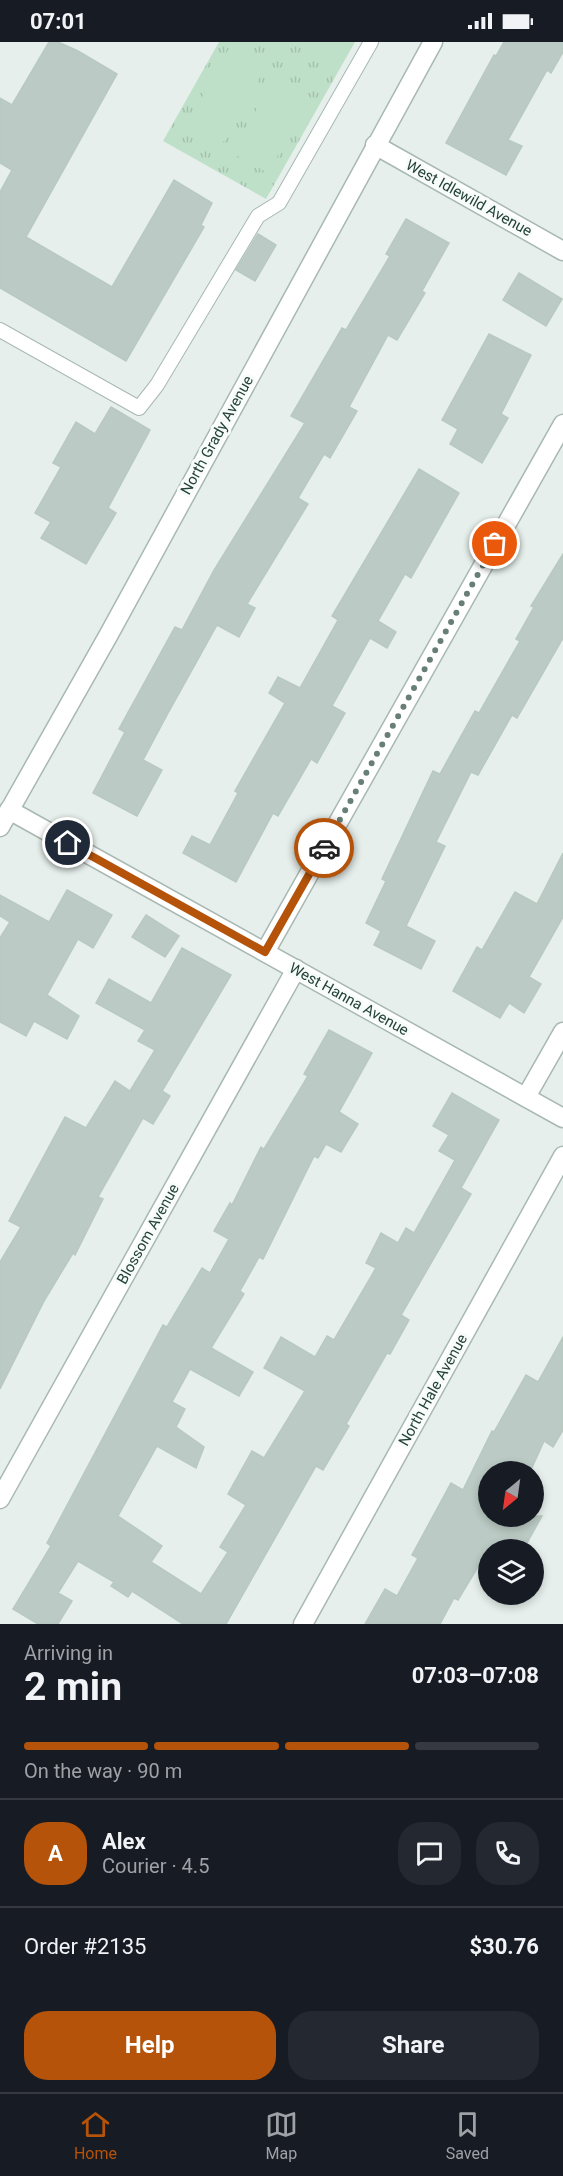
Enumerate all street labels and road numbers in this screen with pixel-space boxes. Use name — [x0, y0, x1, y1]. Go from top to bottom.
street label: West Idlewild Avenue — [403, 156, 535, 240]
street label: North Grady Avenue — [177, 372, 257, 498]
street label: West Hanna Avenue — [286, 959, 412, 1039]
street label: Blossom Avenue — [113, 1181, 183, 1287]
street label: North Hale Avenue — [395, 1331, 471, 1449]

